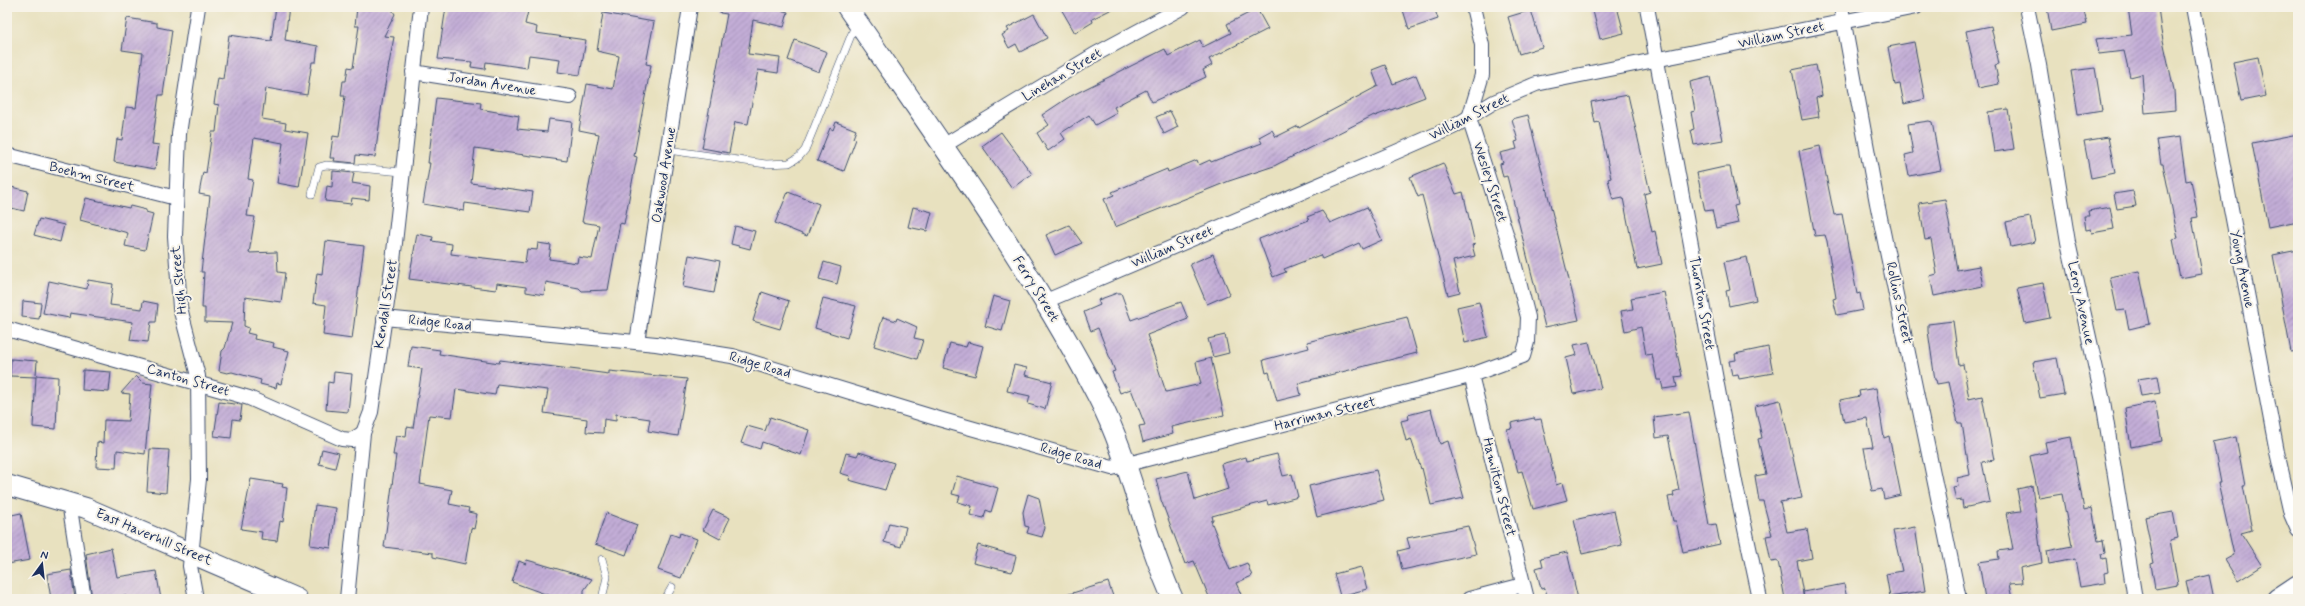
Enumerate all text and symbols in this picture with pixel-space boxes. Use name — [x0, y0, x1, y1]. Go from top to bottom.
street label: William Street — [1736, 17, 1826, 53]
street label: Linehan Street — [1019, 44, 1105, 106]
street label: Jordan Avenue — [446, 68, 538, 100]
street label: William Street — [1426, 89, 1512, 145]
street label: Oakwood Avenue — [648, 126, 680, 224]
street label: Wesley Street — [1469, 140, 1511, 224]
street label: Boehm Street — [47, 158, 137, 197]
street label: William Street — [1128, 222, 1216, 272]
street label: Young Avenue — [2225, 228, 2258, 310]
street label: High Street — [166, 244, 194, 315]
street label: Ferry Street — [1009, 253, 1063, 325]
street label: Thornton Street — [1685, 255, 1719, 351]
street label: Kendall Street — [370, 258, 402, 350]
street label: Rollins Street — [1882, 260, 1917, 346]
street label: Leroy Avenue — [2063, 260, 2099, 346]
street label: Ridge Road — [407, 311, 473, 336]
street label: Ridge Road — [727, 348, 793, 383]
street label: Canton Street — [145, 360, 231, 400]
street label: Harriman Street — [1272, 393, 1378, 435]
street label: Hamilton Street — [1478, 436, 1520, 539]
street label: Ridge Road — [1038, 439, 1104, 474]
street label: East Haverhill Street — [93, 504, 216, 570]
north arrow — [22, 544, 62, 584]
text: N — [39, 548, 50, 563]

